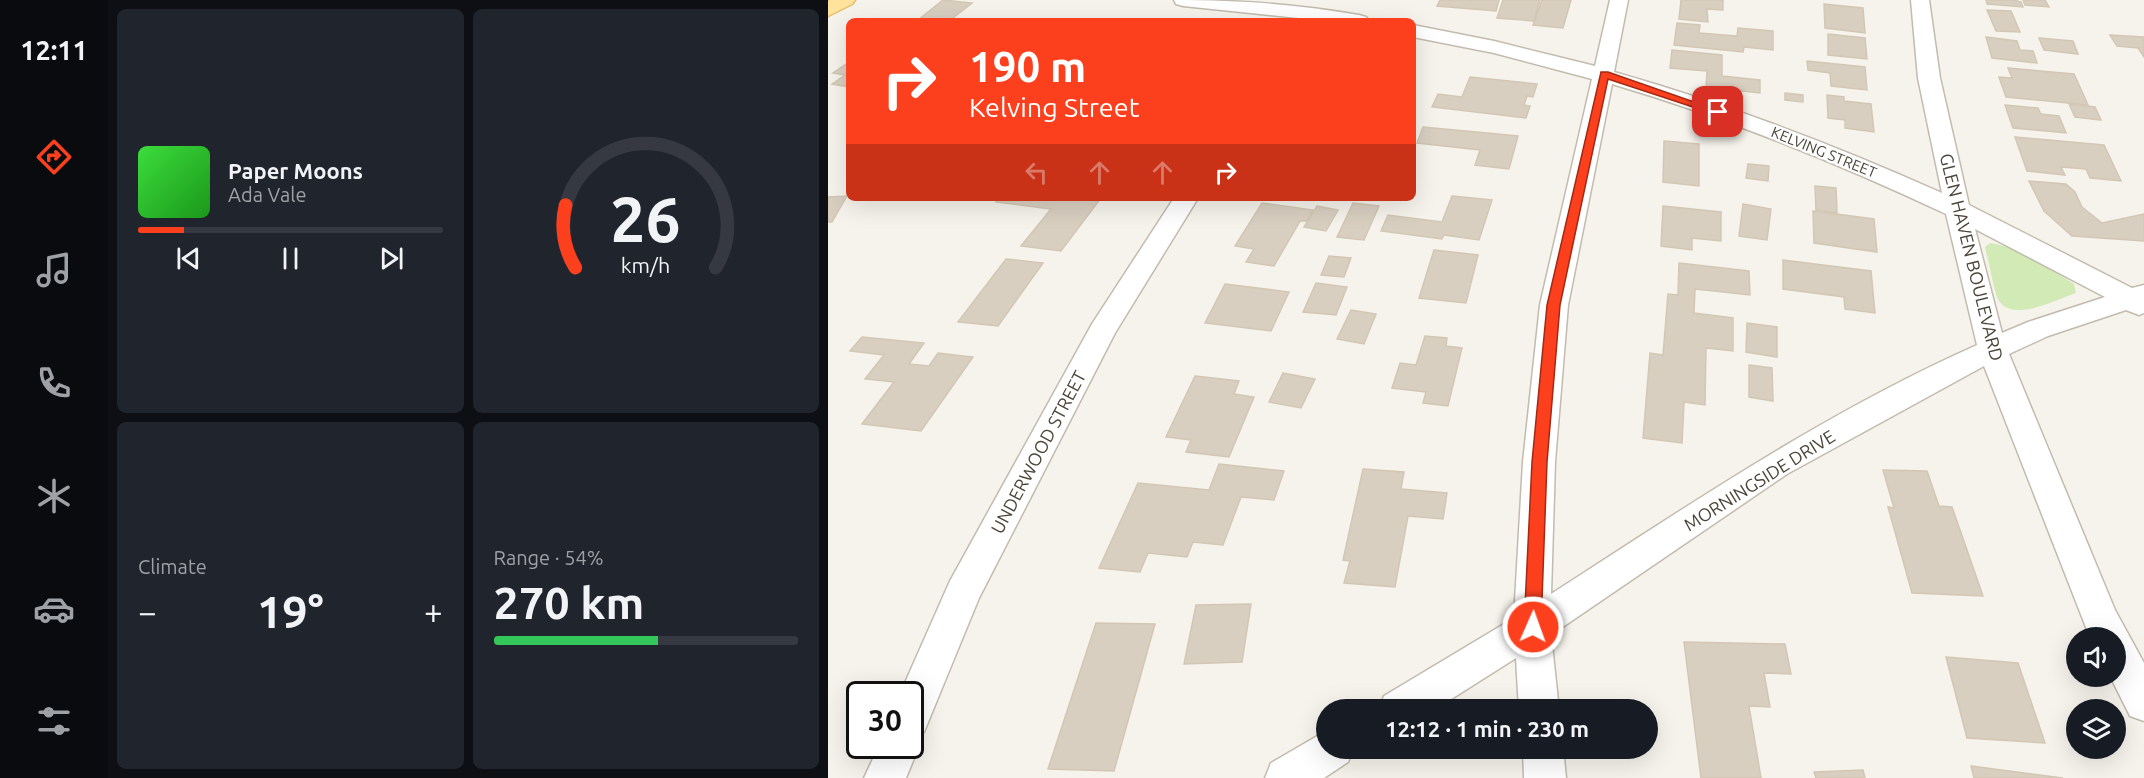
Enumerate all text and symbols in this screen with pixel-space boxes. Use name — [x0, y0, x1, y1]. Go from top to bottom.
text: 12:11 — [20, 35, 88, 65]
icon: right — [870, 42, 948, 120]
text: 190 m — [969, 43, 1086, 90]
pin — [1692, 86, 1743, 137]
text: Kelving Street — [969, 92, 1139, 122]
icon: arrive — [1701, 95, 1734, 128]
street label: KELVING STREET — [1769, 123, 1880, 181]
icon: directions — [33, 136, 75, 178]
street label: GLEN HAVEN BOULEVARD — [1937, 151, 2007, 363]
icon: left — [1020, 156, 1053, 189]
icon: ahead — [1083, 156, 1116, 189]
icon: ahead — [1146, 156, 1179, 189]
icon: right — [1209, 156, 1242, 189]
text: Paper Moons — [228, 158, 363, 183]
text: Ada Vale — [228, 183, 306, 206]
text: 26 — [611, 184, 681, 254]
icon: previous — [172, 242, 205, 275]
icon: pause — [274, 242, 307, 275]
icon: next — [375, 242, 408, 275]
icon: music — [33, 249, 75, 291]
text: km/h — [621, 253, 670, 277]
icon: phone — [33, 362, 75, 404]
street label: UNDERWOOD STREET — [987, 367, 1089, 537]
street label: MORNINGSIDE DRIVE — [1680, 425, 1838, 535]
icon: climate — [33, 475, 75, 517]
text: Range · 54% — [494, 546, 604, 569]
text: Climate — [138, 555, 207, 578]
text: 270 km — [494, 577, 644, 628]
text: 19° — [257, 586, 324, 637]
icon: car — [33, 588, 75, 630]
text: − — [138, 593, 157, 630]
text: + — [424, 593, 443, 630]
position arrow — [1501, 595, 1565, 659]
map controls — [2066, 627, 2126, 759]
button: sound — [2066, 627, 2126, 687]
speed limit sign: 30 — [846, 681, 924, 759]
button: layers — [2066, 699, 2126, 759]
icon: filters — [33, 700, 75, 742]
text: 12:12 · 1 min · 230 m — [1385, 716, 1589, 741]

